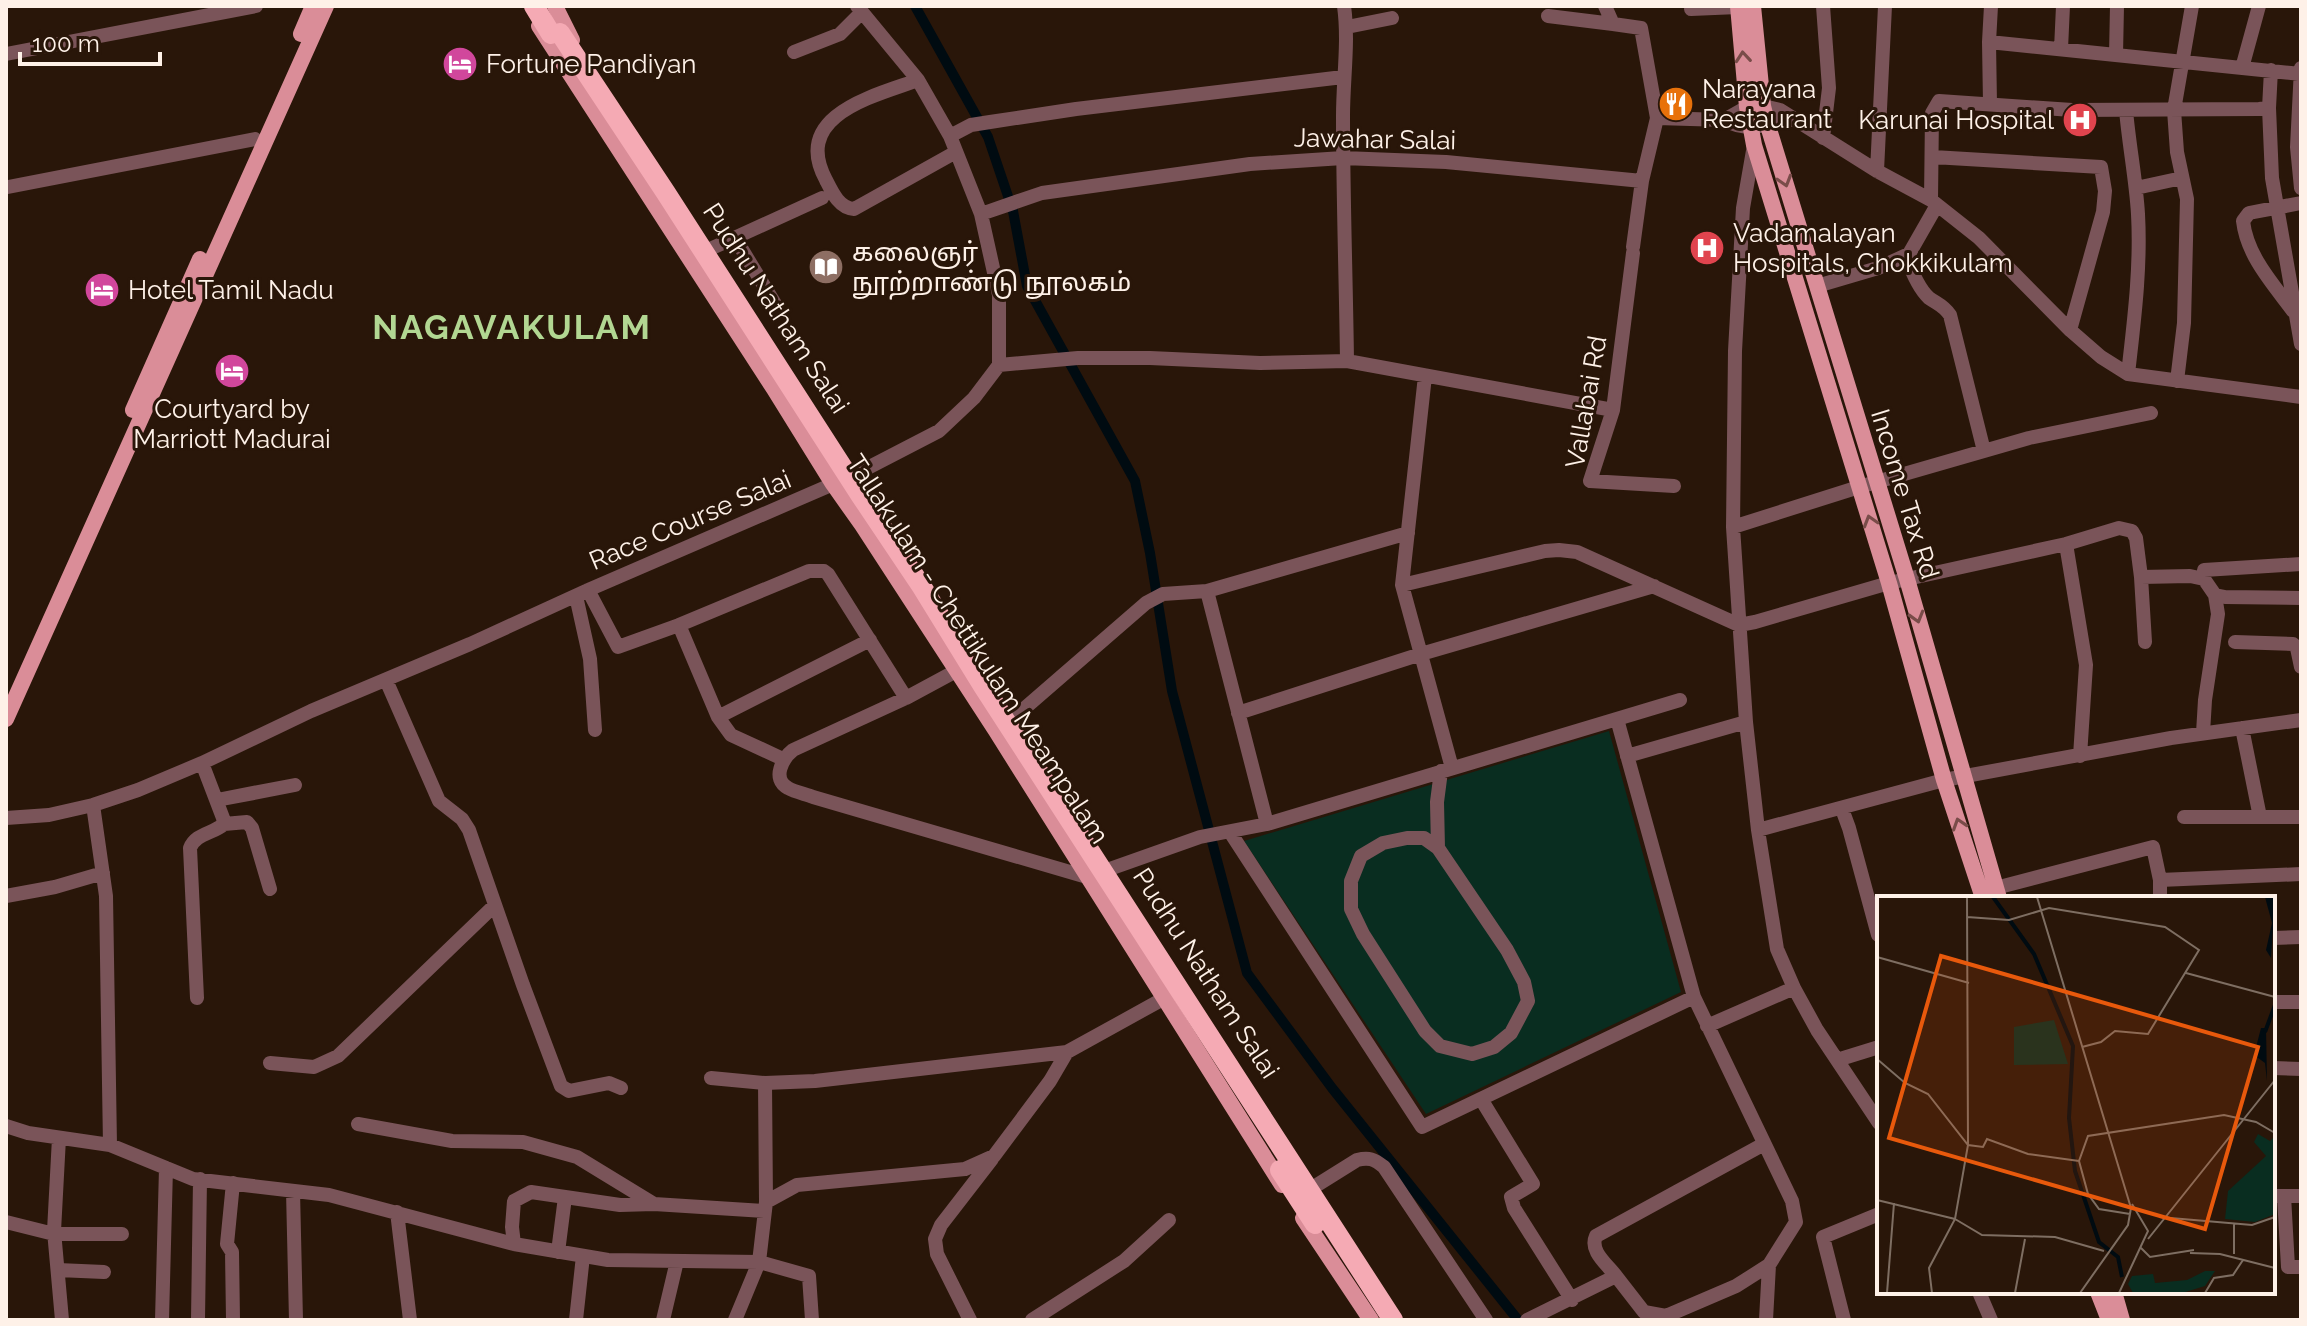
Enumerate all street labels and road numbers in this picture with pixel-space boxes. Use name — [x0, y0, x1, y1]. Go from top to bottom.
street label: Jawahar Salai — [1294, 123, 1456, 155]
street label: Pudhu Natham Salai — [697, 197, 855, 419]
street label: Vallabai Rd — [1560, 333, 1612, 471]
street label: Income Tax Rd — [1865, 405, 1945, 583]
street label: Tallakulam - Chettikulam Meampalam — [841, 449, 1115, 849]
street label: Race Course Salai — [585, 464, 795, 576]
street label: Pudhu Natham Salai — [1127, 862, 1285, 1084]

